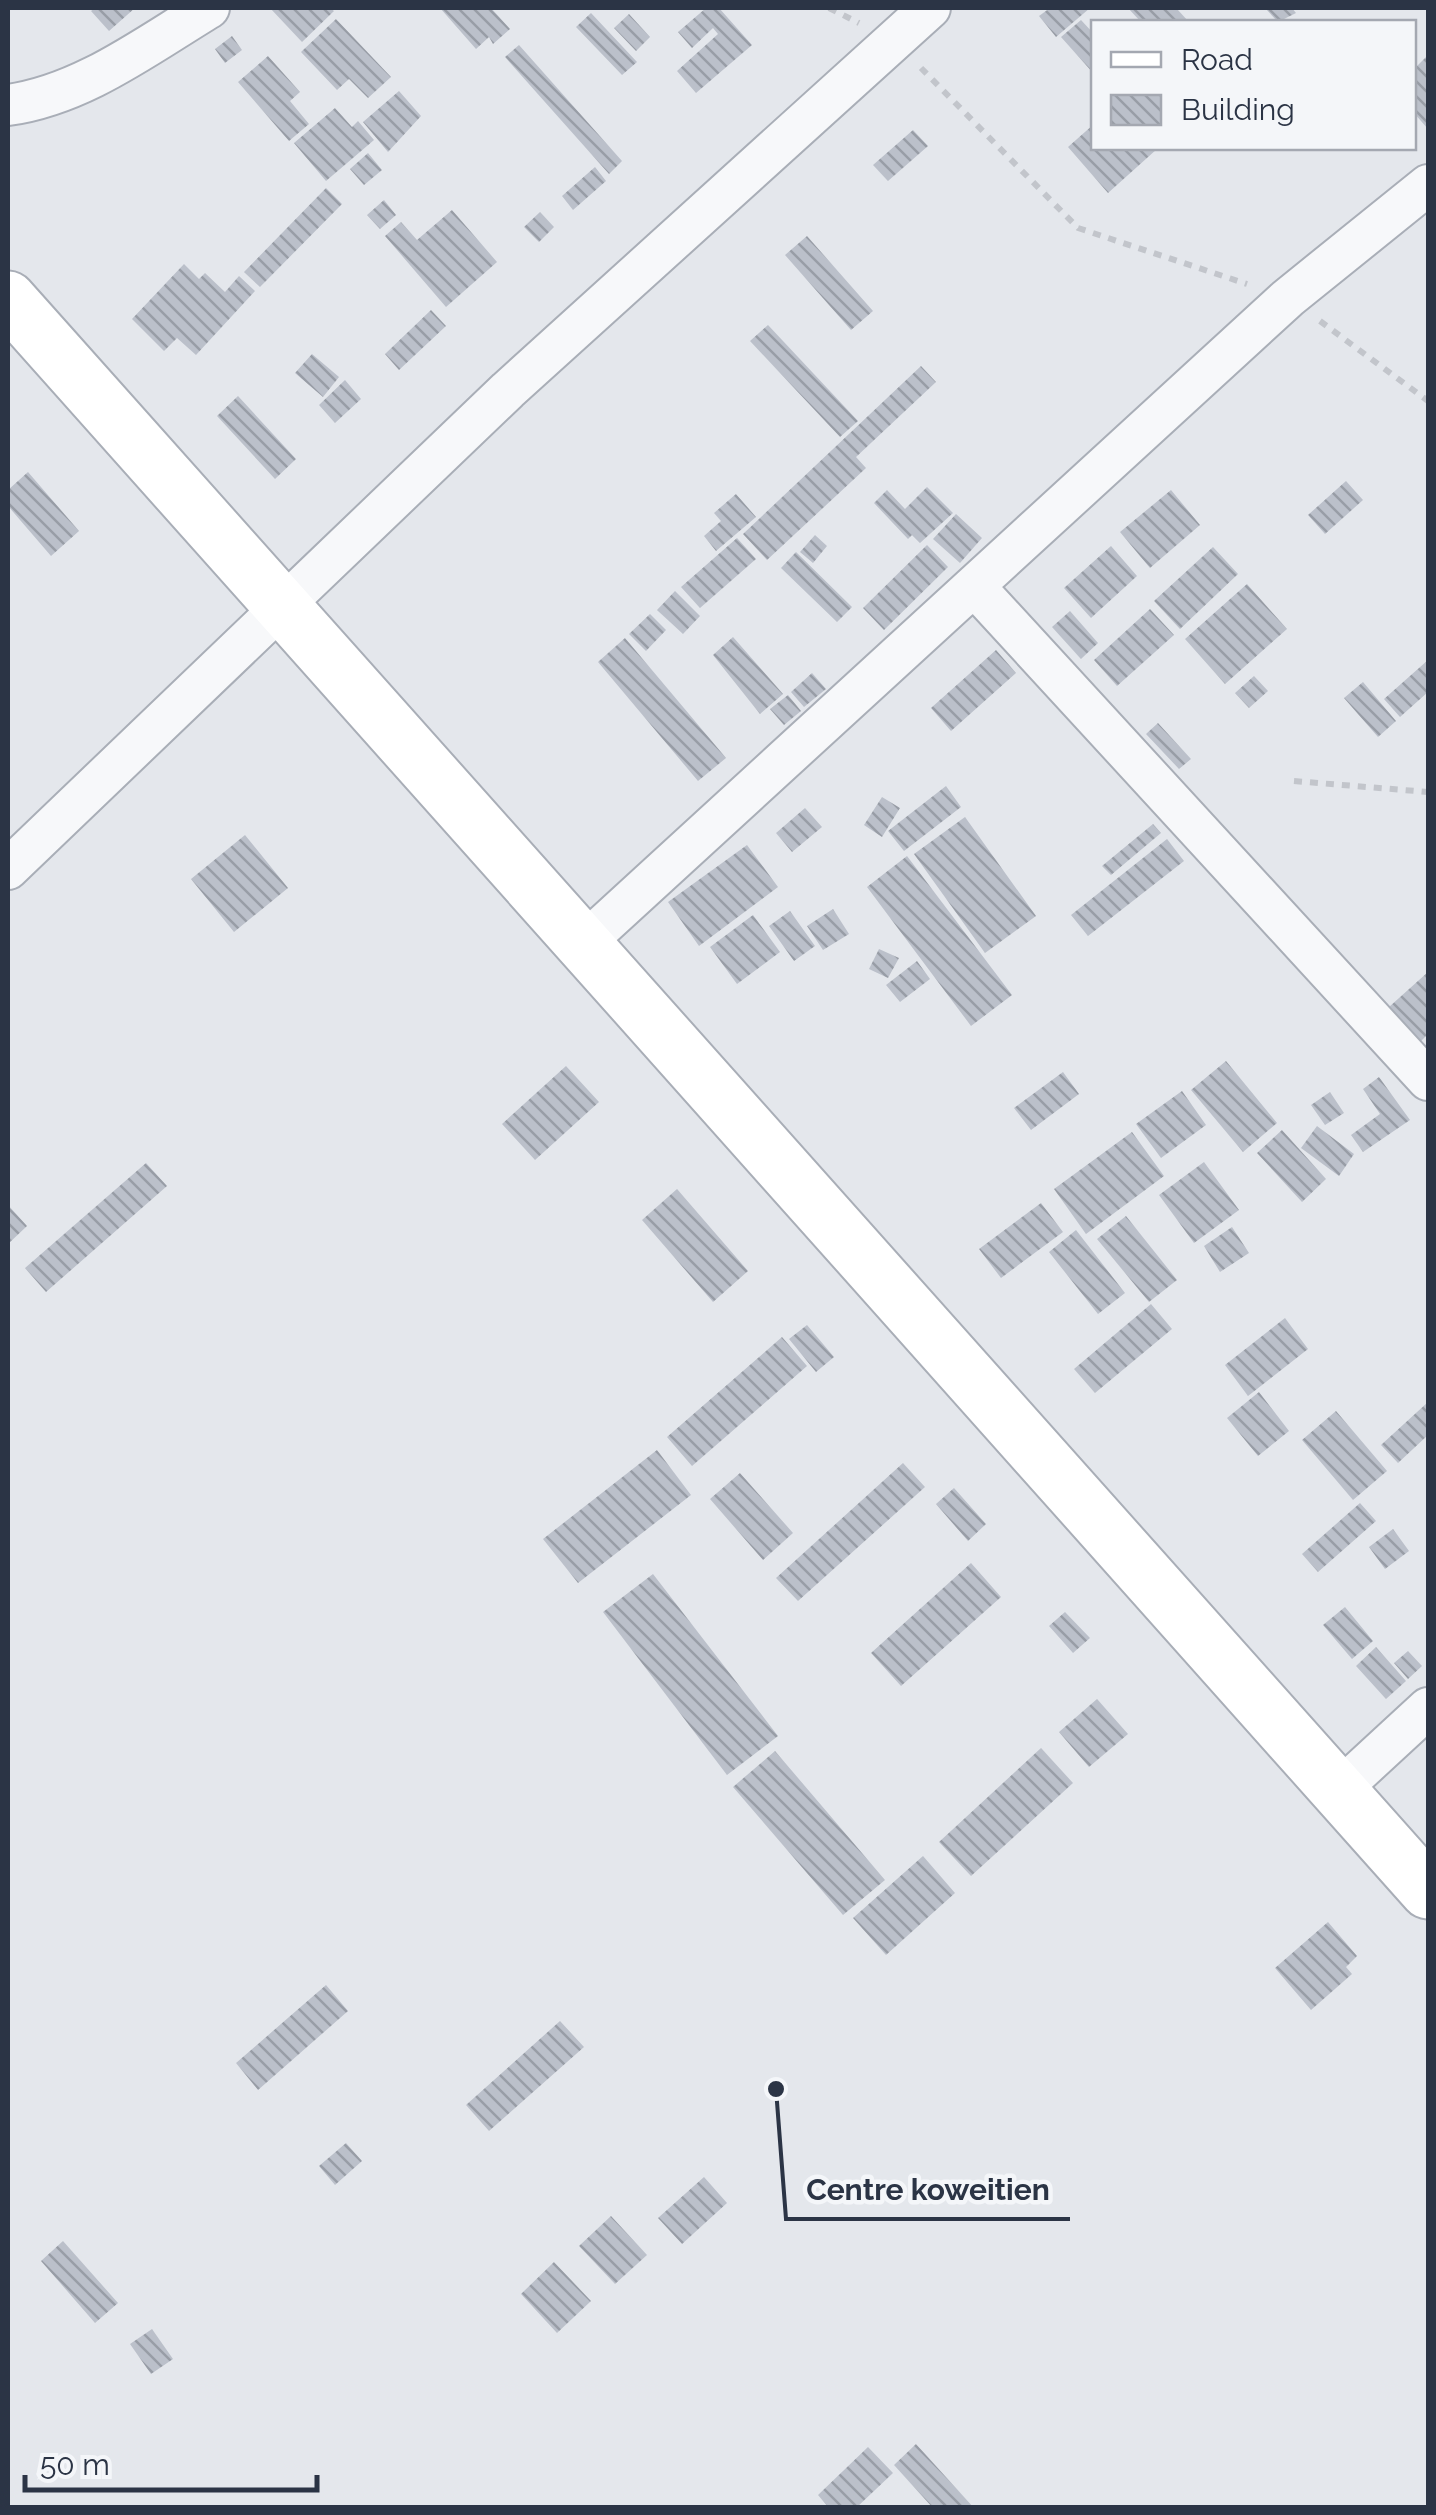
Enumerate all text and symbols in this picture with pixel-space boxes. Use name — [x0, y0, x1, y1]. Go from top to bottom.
legend — [1091, 20, 1416, 150]
text: Road — [1181, 42, 1253, 77]
text: Building — [1181, 92, 1295, 127]
callout: Centre koweitien — [786, 2159, 1070, 2219]
text: Centre koweitien — [806, 2172, 1050, 2207]
scale bar — [25, 2430, 318, 2492]
text: 50 m — [40, 2447, 110, 2482]

